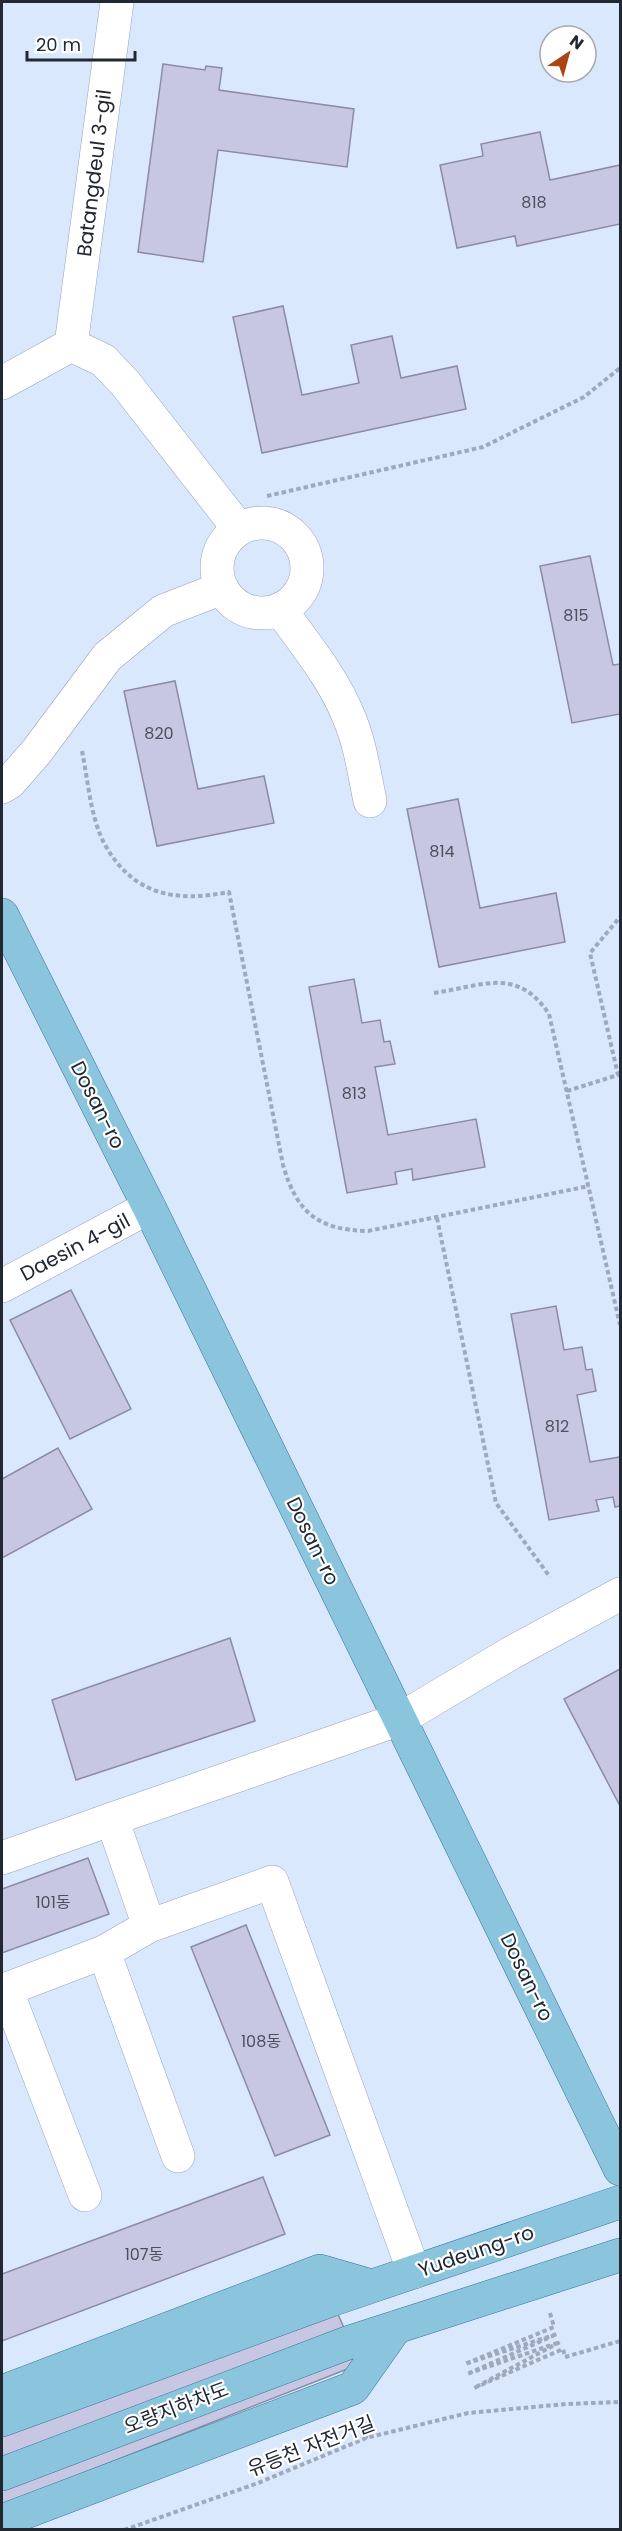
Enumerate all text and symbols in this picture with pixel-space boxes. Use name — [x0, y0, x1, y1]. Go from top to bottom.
scale bar — [27, 24, 135, 62]
north arrow — [538, 24, 598, 84]
text: N — [565, 29, 588, 55]
text: 20 m — [36, 32, 81, 57]
street label: Batangdeul 3-gil — [70, 88, 118, 258]
house number: 818 — [521, 191, 547, 214]
house number: 815 — [563, 604, 589, 627]
house number: 820 — [144, 722, 174, 745]
house number: 814 — [429, 840, 455, 863]
street label: Dosan-ro — [64, 1056, 132, 1154]
house number: 813 — [342, 1082, 366, 1105]
street label: Daesin 4-gil — [15, 1206, 135, 1288]
house number: 812 — [545, 1415, 569, 1438]
street label: Dosan-ro — [280, 1492, 346, 1590]
house number: 101동 — [35, 1891, 71, 1914]
street label: Dosan-ro — [494, 1928, 560, 2026]
house number: 108동 — [241, 2030, 281, 2053]
street label: Yudeung-ro — [414, 2218, 538, 2284]
house number: 107동 — [125, 2243, 164, 2266]
street label: 오량지하차도 — [119, 2375, 233, 2441]
street label: 유등천 자전거길 — [243, 2409, 379, 2483]

